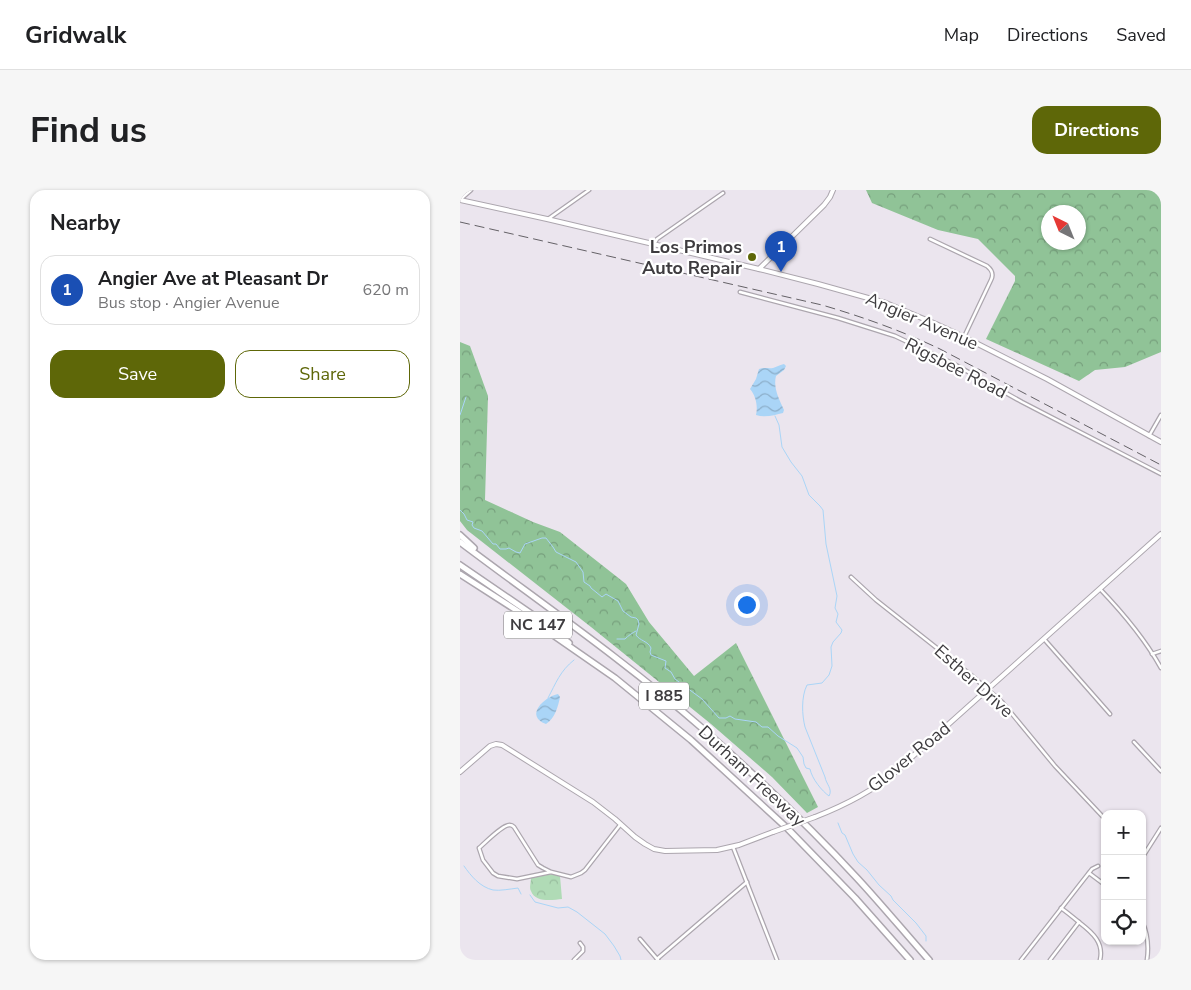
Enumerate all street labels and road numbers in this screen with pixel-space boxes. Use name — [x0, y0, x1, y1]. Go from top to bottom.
street label: Angier Avenue — [862, 287, 982, 355]
street label: Rigsbee Road — [901, 332, 1011, 404]
road number: NC 147 — [504, 612, 572, 638]
street label: Esther Drive — [929, 639, 1019, 723]
road number: I 885 — [639, 682, 689, 710]
street label: Glover Road — [863, 716, 955, 798]
street label: Durham Freeway — [693, 720, 811, 832]

